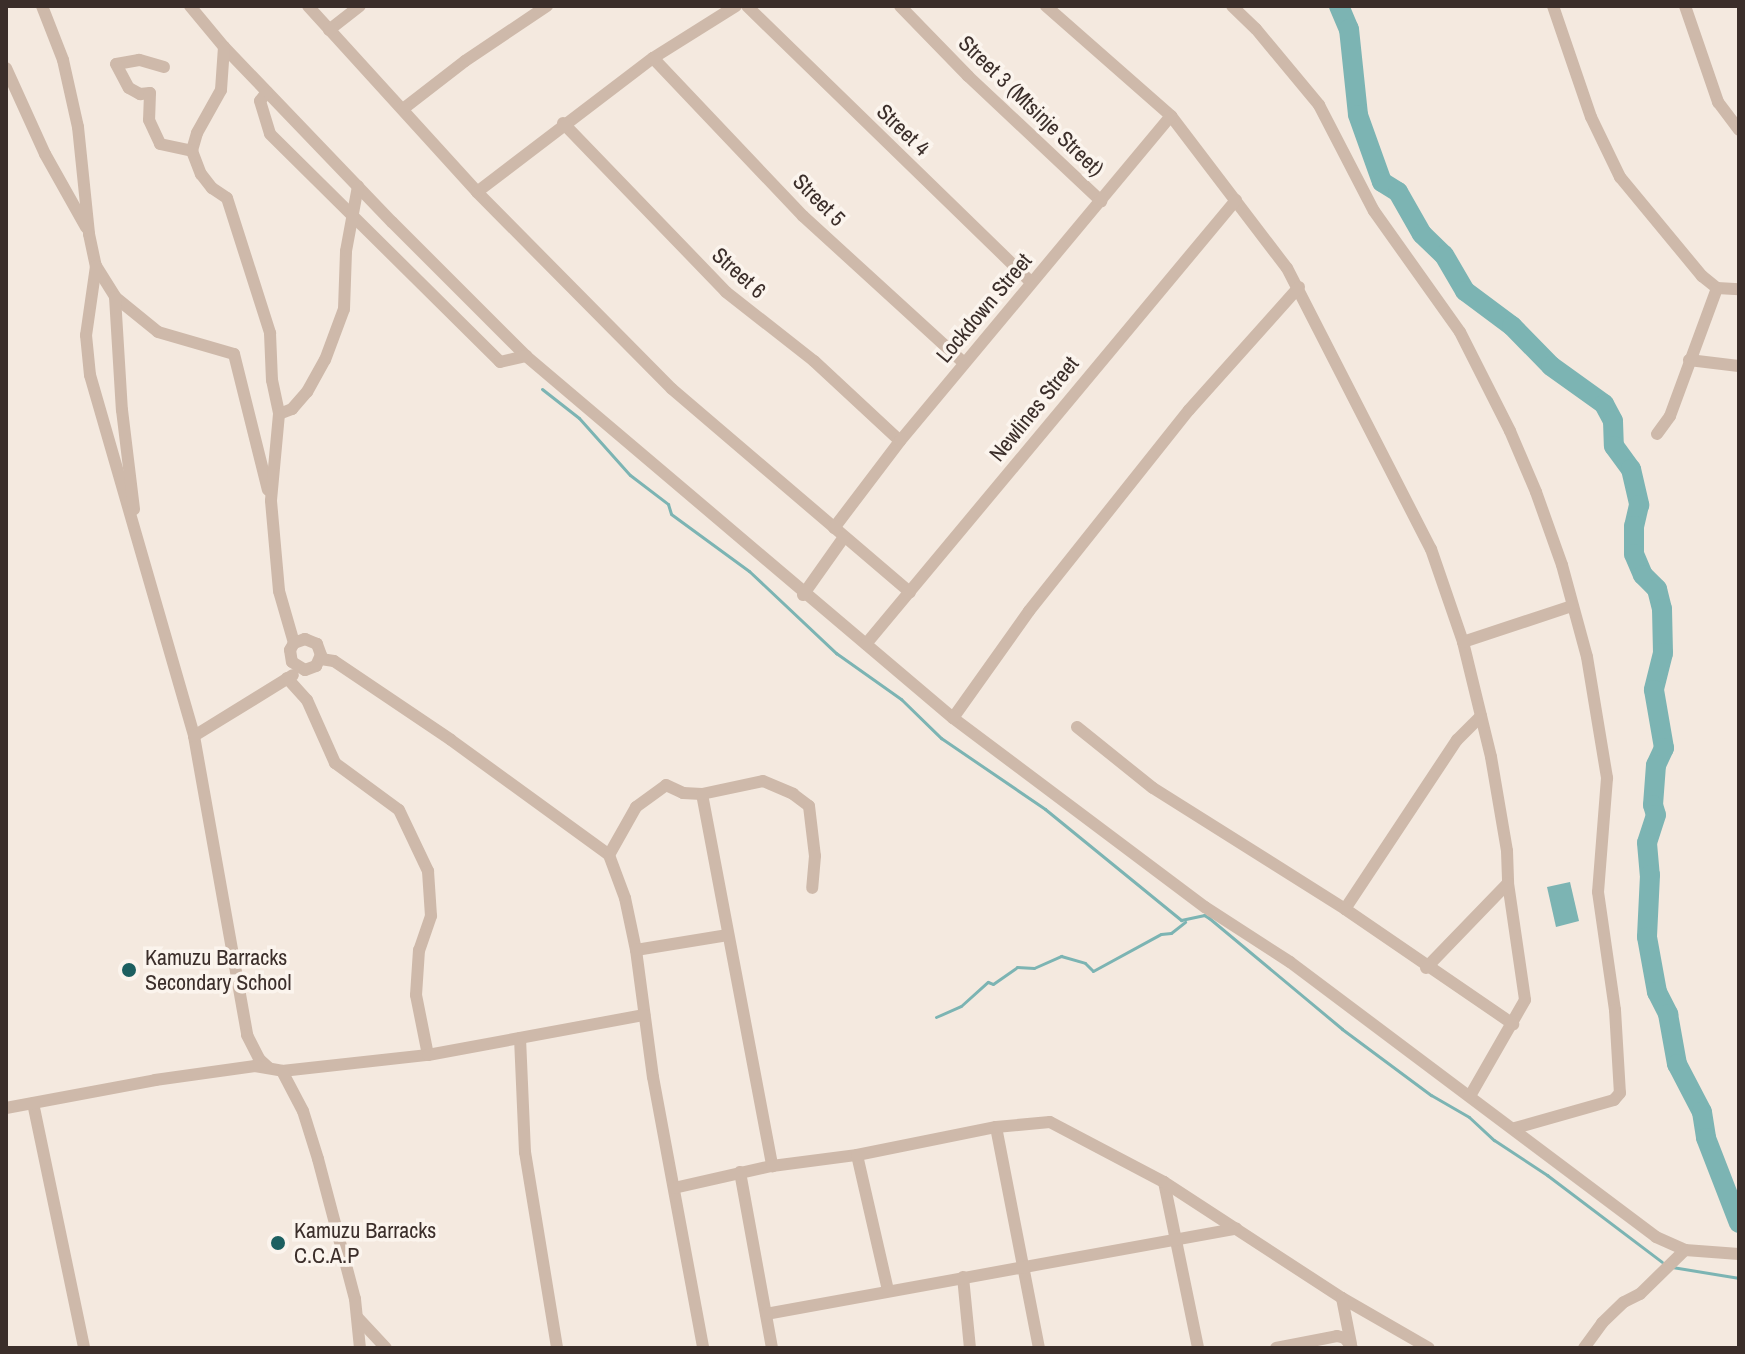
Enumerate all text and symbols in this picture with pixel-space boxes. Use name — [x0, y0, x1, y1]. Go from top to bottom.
street label: Street 3 (Mtsinje Street) — [953, 30, 1109, 182]
street label: Street 4 — [871, 99, 935, 161]
street label: Street 5 — [787, 168, 851, 232]
street label: Street 6 — [707, 242, 771, 304]
street label: Lockdown Street — [931, 248, 1037, 368]
street label: Newlines Street — [984, 351, 1084, 467]
place label: Kamuzu Barracks Secondary School — [145, 944, 291, 996]
marker: Kamuzu Barracks Secondary School — [120, 961, 138, 979]
place label: Kamuzu Barracks C.C.A.P — [294, 1217, 436, 1268]
marker: Kamuzu Barracks C.C.A.P — [269, 1234, 287, 1252]

